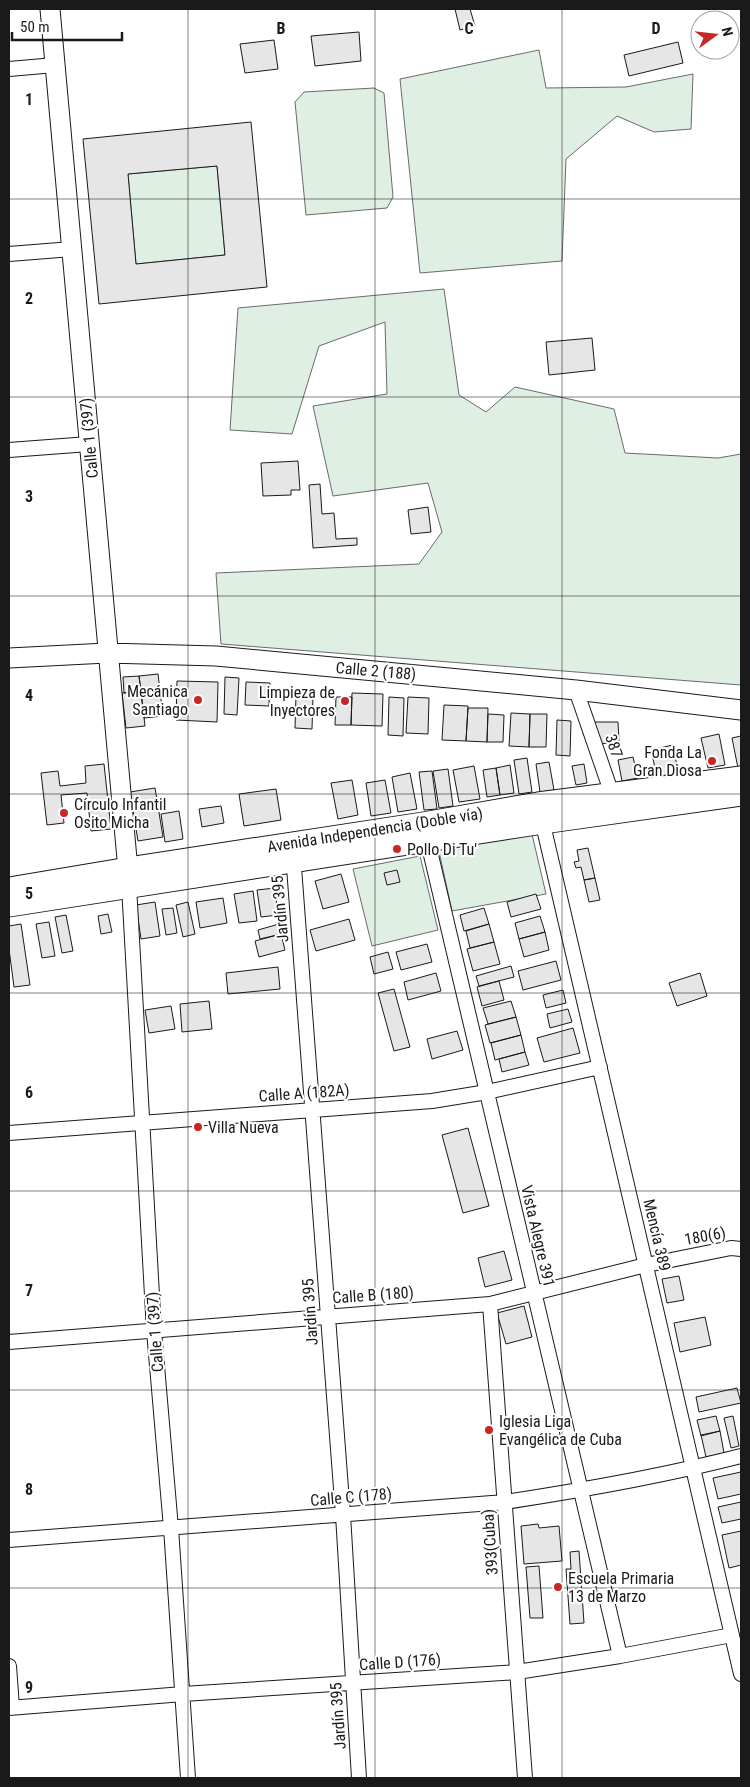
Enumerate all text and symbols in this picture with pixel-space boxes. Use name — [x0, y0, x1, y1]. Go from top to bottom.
scale bar — [12, 10, 122, 42]
north arrow — [690, 10, 740, 60]
text: 50 m — [20, 18, 50, 36]
text: B — [277, 19, 286, 38]
text: C — [464, 19, 474, 38]
text: D — [651, 19, 661, 38]
text: N — [719, 25, 736, 38]
text: 1 — [25, 90, 33, 109]
text: 2 — [25, 289, 33, 308]
street label: Calle 1 (397) — [76, 397, 102, 479]
text: 3 — [25, 487, 33, 506]
street label: Calle 2 (188) — [335, 658, 417, 684]
place label: Mecánica Santiago — [127, 682, 188, 719]
place label: Limpieza de Inyectores — [259, 683, 335, 720]
text: 4 — [25, 686, 33, 705]
marker: Mecánica Santiago — [192, 694, 204, 706]
marker: Limpieza de Inyectores — [339, 695, 351, 707]
street label: 387 — [601, 732, 627, 760]
place label: Fonda La Gran Diosa — [633, 743, 702, 780]
marker: Fonda La Gran Diosa — [706, 755, 718, 767]
place label: Círculo Infantil Osito Micha — [74, 795, 166, 832]
street label: Avenida Independencia (Doble vía) — [266, 804, 484, 856]
marker: Círculo Infantil Osito Micha — [58, 807, 70, 819]
place label: Pollo Di Tu' — [407, 840, 477, 859]
marker: Pollo Di Tu' — [391, 843, 403, 855]
street label: Jardín 395 — [268, 875, 292, 943]
text: 5 — [25, 884, 33, 903]
street label: Calle A (182A) — [258, 1080, 350, 1106]
text: 6 — [25, 1083, 33, 1102]
place label: Villa Nueva — [208, 1118, 279, 1137]
marker: Villa Nueva — [192, 1121, 204, 1133]
street label: Vista Alegre 391 — [517, 1183, 559, 1289]
street label: Mencía 389 — [639, 1197, 675, 1273]
street label: 180(6) — [683, 1223, 727, 1249]
street label: Jardín 395 — [298, 1278, 322, 1346]
text: 7 — [25, 1281, 33, 1300]
street label: Calle B (180) — [332, 1283, 414, 1307]
street label: Calle 1 (397) — [143, 1291, 167, 1373]
place label: Iglesia Liga Evangélica de Cuba — [499, 1412, 622, 1449]
marker: Iglesia Liga Evangélica de Cuba — [483, 1424, 495, 1436]
text: 8 — [25, 1480, 33, 1499]
street label: Calle C (178) — [309, 1484, 393, 1510]
street label: 393(Cuba) — [478, 1508, 502, 1576]
place label: Escuela Primaria 13 de Marzo — [568, 1569, 674, 1606]
marker: Escuela Primaria 13 de Marzo — [552, 1581, 564, 1593]
street label: Calle D (176) — [358, 1650, 442, 1674]
text: 9 — [25, 1678, 33, 1697]
street label: Jardín 395 — [326, 1682, 350, 1750]

